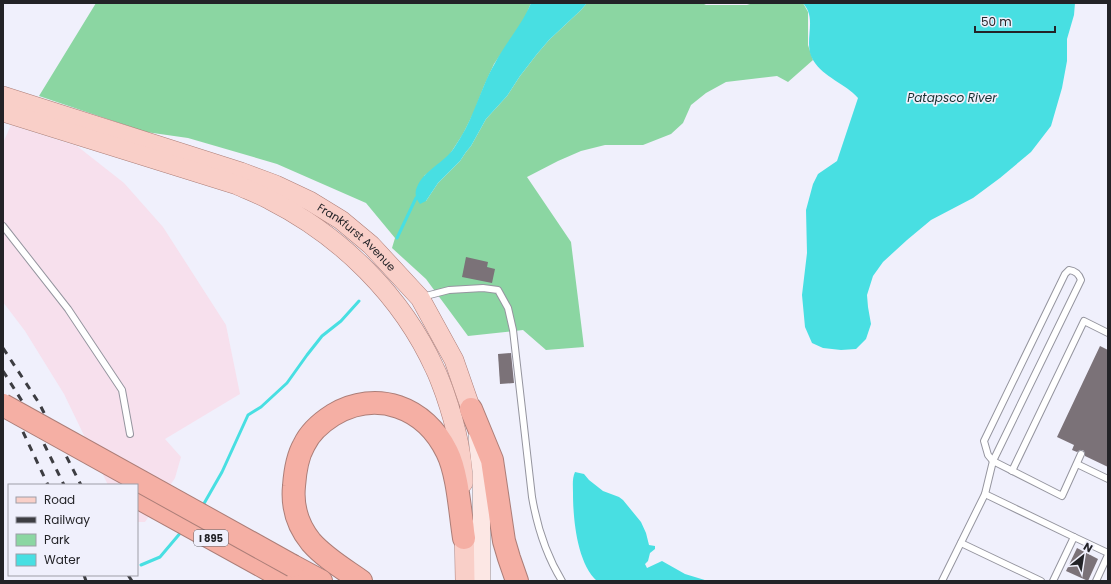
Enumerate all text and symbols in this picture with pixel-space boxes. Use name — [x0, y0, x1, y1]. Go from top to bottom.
scale bar — [975, 8, 1055, 34]
text: 50 m — [981, 13, 1012, 30]
water label: Patapsco River — [907, 89, 997, 106]
street label: Frankfurst Avenue — [314, 199, 399, 275]
legend — [8, 484, 138, 576]
text: Road — [44, 491, 75, 508]
text: Railway — [44, 511, 90, 528]
road number: I 895 — [194, 530, 228, 546]
text: Park — [44, 531, 71, 548]
north arrow — [1063, 536, 1103, 576]
text: N — [1080, 538, 1096, 556]
text: Water — [44, 551, 81, 568]

